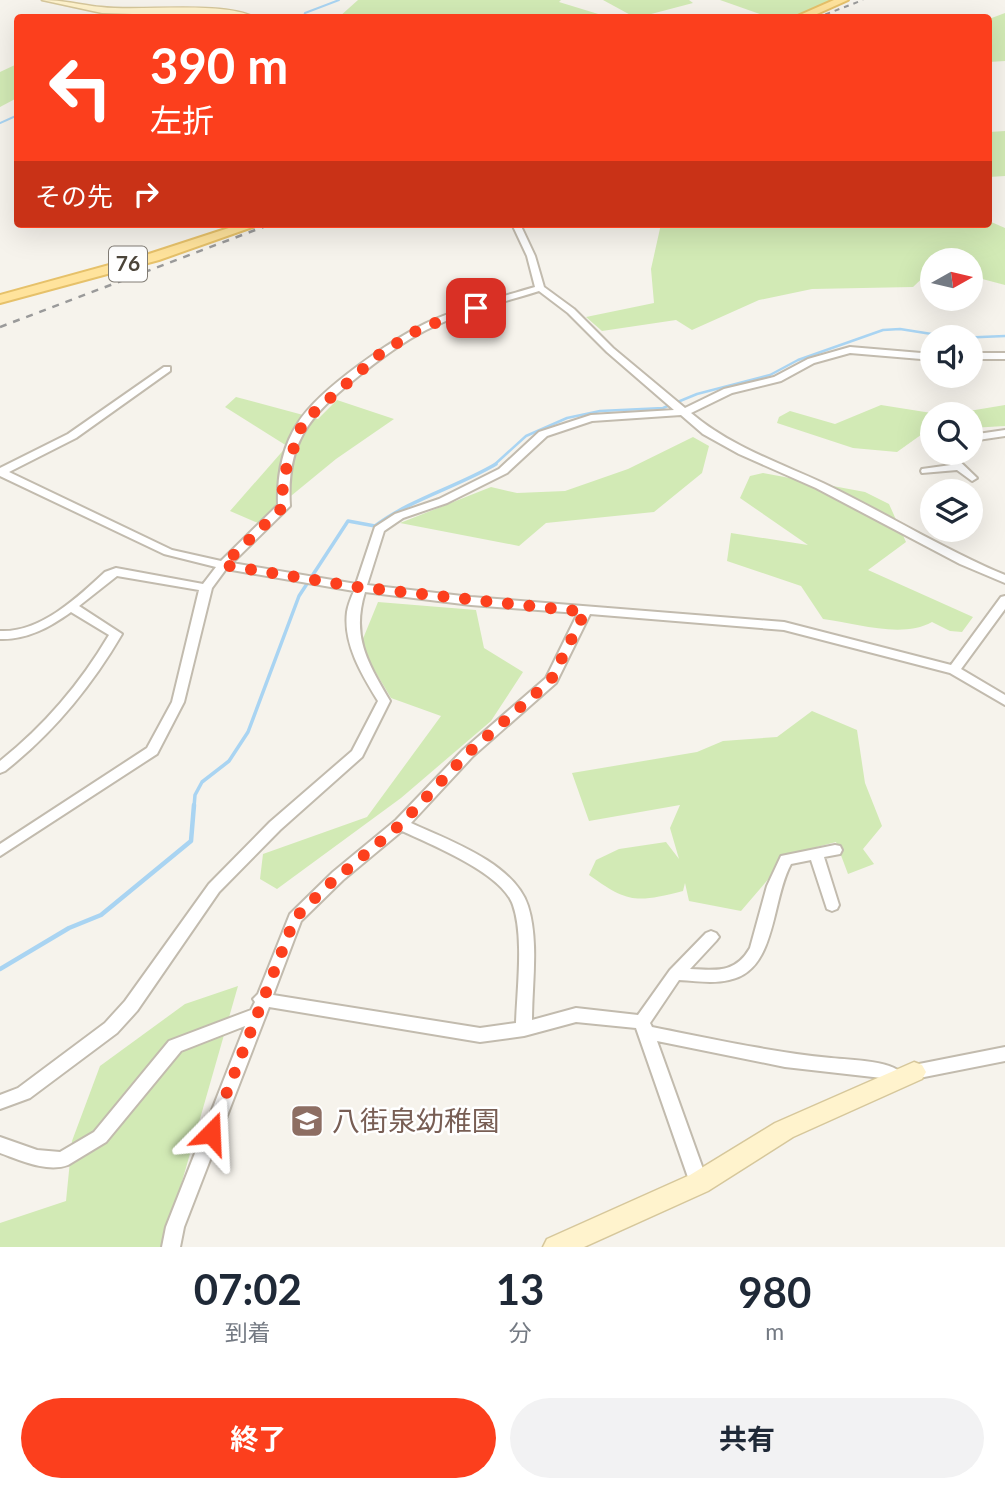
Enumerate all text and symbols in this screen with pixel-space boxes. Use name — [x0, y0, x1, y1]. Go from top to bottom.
text: 390 m — [150, 36, 288, 94]
icon: left — [35, 42, 126, 133]
text: 左折 — [150, 100, 214, 139]
icon: right — [127, 175, 165, 213]
text: その先 — [35, 180, 113, 212]
road number: 76 — [109, 246, 147, 282]
north arrow — [920, 248, 984, 312]
map controls — [920, 248, 983, 542]
pin — [446, 278, 506, 338]
icon: arrive — [457, 289, 495, 327]
button: sound — [920, 325, 983, 388]
button: search — [920, 402, 983, 465]
button: layers — [920, 479, 983, 542]
position arrow — [174, 1096, 248, 1170]
school or university icon: 八街泉幼稚園 — [288, 1102, 326, 1140]
place label: 八街泉幼稚園 — [332, 1103, 500, 1137]
text: 07:02 — [194, 1264, 302, 1314]
text: 13 — [496, 1264, 544, 1314]
text: 980 — [738, 1267, 811, 1317]
text: m — [765, 1317, 784, 1345]
text: 到着 — [225, 1318, 271, 1346]
text: 分 — [509, 1318, 532, 1346]
button: 終了 — [21, 1398, 496, 1478]
button: 共有 — [510, 1398, 984, 1478]

